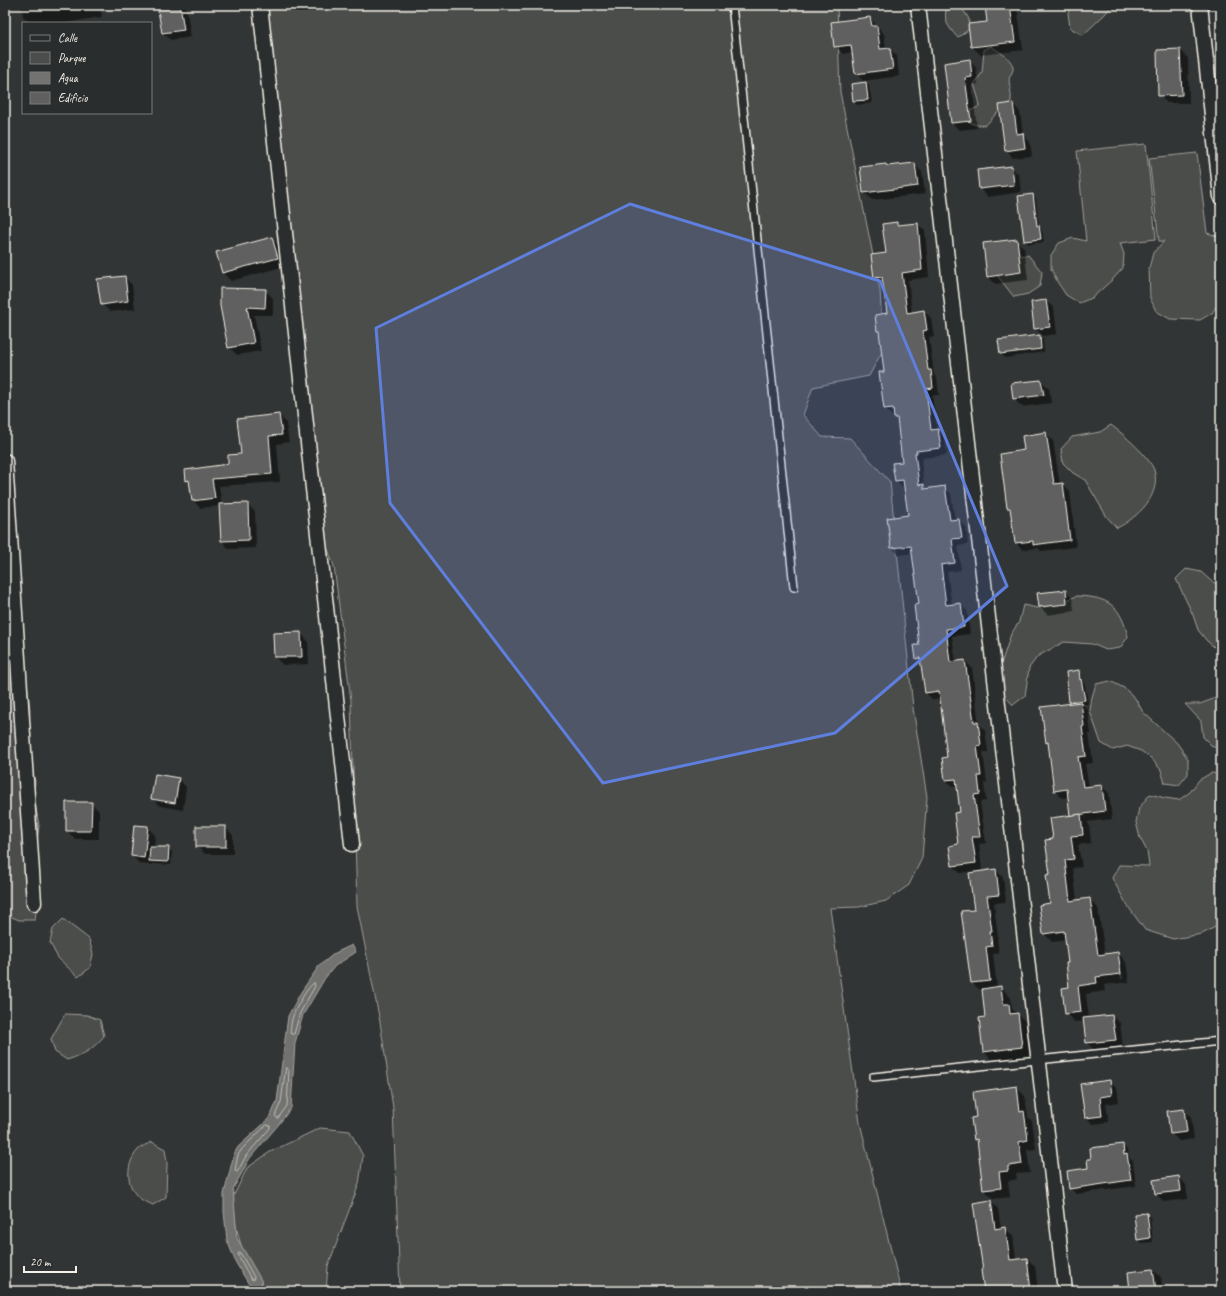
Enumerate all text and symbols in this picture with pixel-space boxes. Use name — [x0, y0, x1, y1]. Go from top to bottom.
legend — [22, 22, 152, 114]
text: Calle — [58, 30, 78, 46]
text: Parque — [58, 50, 87, 66]
text: Agua — [58, 70, 79, 86]
text: Edificio — [58, 90, 88, 106]
scale bar — [24, 1248, 76, 1274]
text: 20 m — [30, 1254, 52, 1270]

